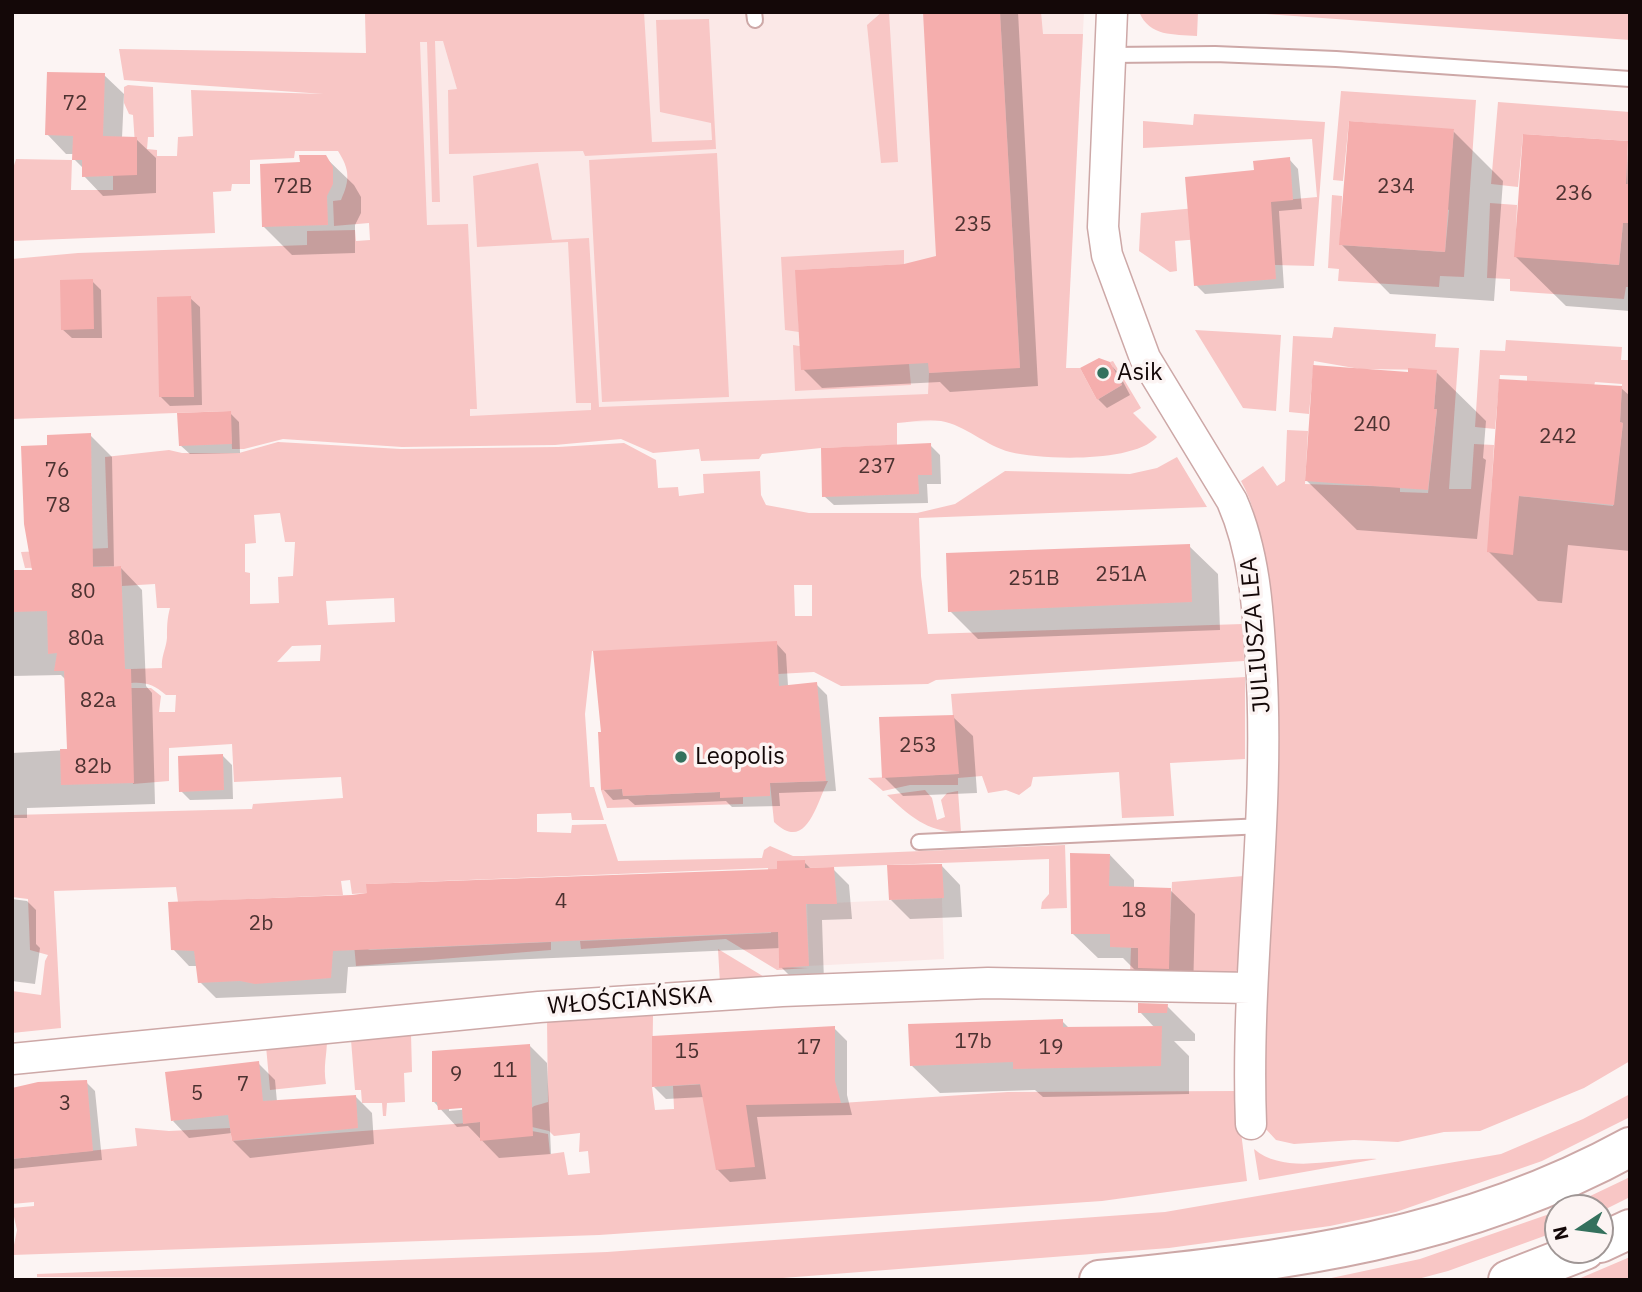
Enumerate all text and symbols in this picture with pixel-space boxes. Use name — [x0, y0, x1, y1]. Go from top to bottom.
house number: 72 — [62, 91, 88, 117]
house number: 72B — [274, 174, 312, 200]
house number: 234 — [1377, 174, 1415, 200]
house number: 236 — [1555, 181, 1593, 207]
house number: 235 — [954, 212, 992, 238]
place label: Asik — [1117, 359, 1163, 387]
marker: Asik — [1095, 365, 1111, 381]
house number: 240 — [1353, 412, 1391, 438]
house number: 242 — [1539, 424, 1577, 450]
house number: 237 — [858, 454, 896, 480]
house number: 76 — [44, 458, 70, 484]
house number: 78 — [45, 493, 71, 519]
street label: JULIUSZA LEA — [1235, 556, 1277, 714]
house number: 251A — [1095, 562, 1147, 588]
house number: 251B — [1008, 566, 1060, 592]
house number: 80 — [70, 579, 96, 605]
house number: 80a — [68, 626, 104, 652]
house number: 82a — [80, 688, 116, 714]
house number: 253 — [899, 733, 937, 759]
place label: Leopolis — [695, 743, 785, 771]
marker: Leopolis — [673, 749, 689, 765]
house number: 82b — [74, 754, 112, 780]
house number: 4 — [555, 889, 567, 915]
house number: 18 — [1121, 898, 1147, 924]
house number: 2b — [249, 911, 273, 937]
street label: WŁOŚCIAŃSKA — [547, 981, 713, 1021]
house number: 17b — [954, 1029, 992, 1055]
house number: 17 — [796, 1035, 822, 1061]
house number: 19 — [1038, 1035, 1064, 1061]
house number: 15 — [674, 1039, 700, 1065]
house number: 11 — [492, 1058, 518, 1084]
house number: 9 — [450, 1062, 462, 1088]
house number: 7 — [237, 1072, 249, 1098]
house number: 5 — [191, 1081, 203, 1107]
house number: 3 — [59, 1091, 71, 1117]
north arrow — [1544, 1194, 1614, 1264]
text: N — [1547, 1224, 1574, 1243]

